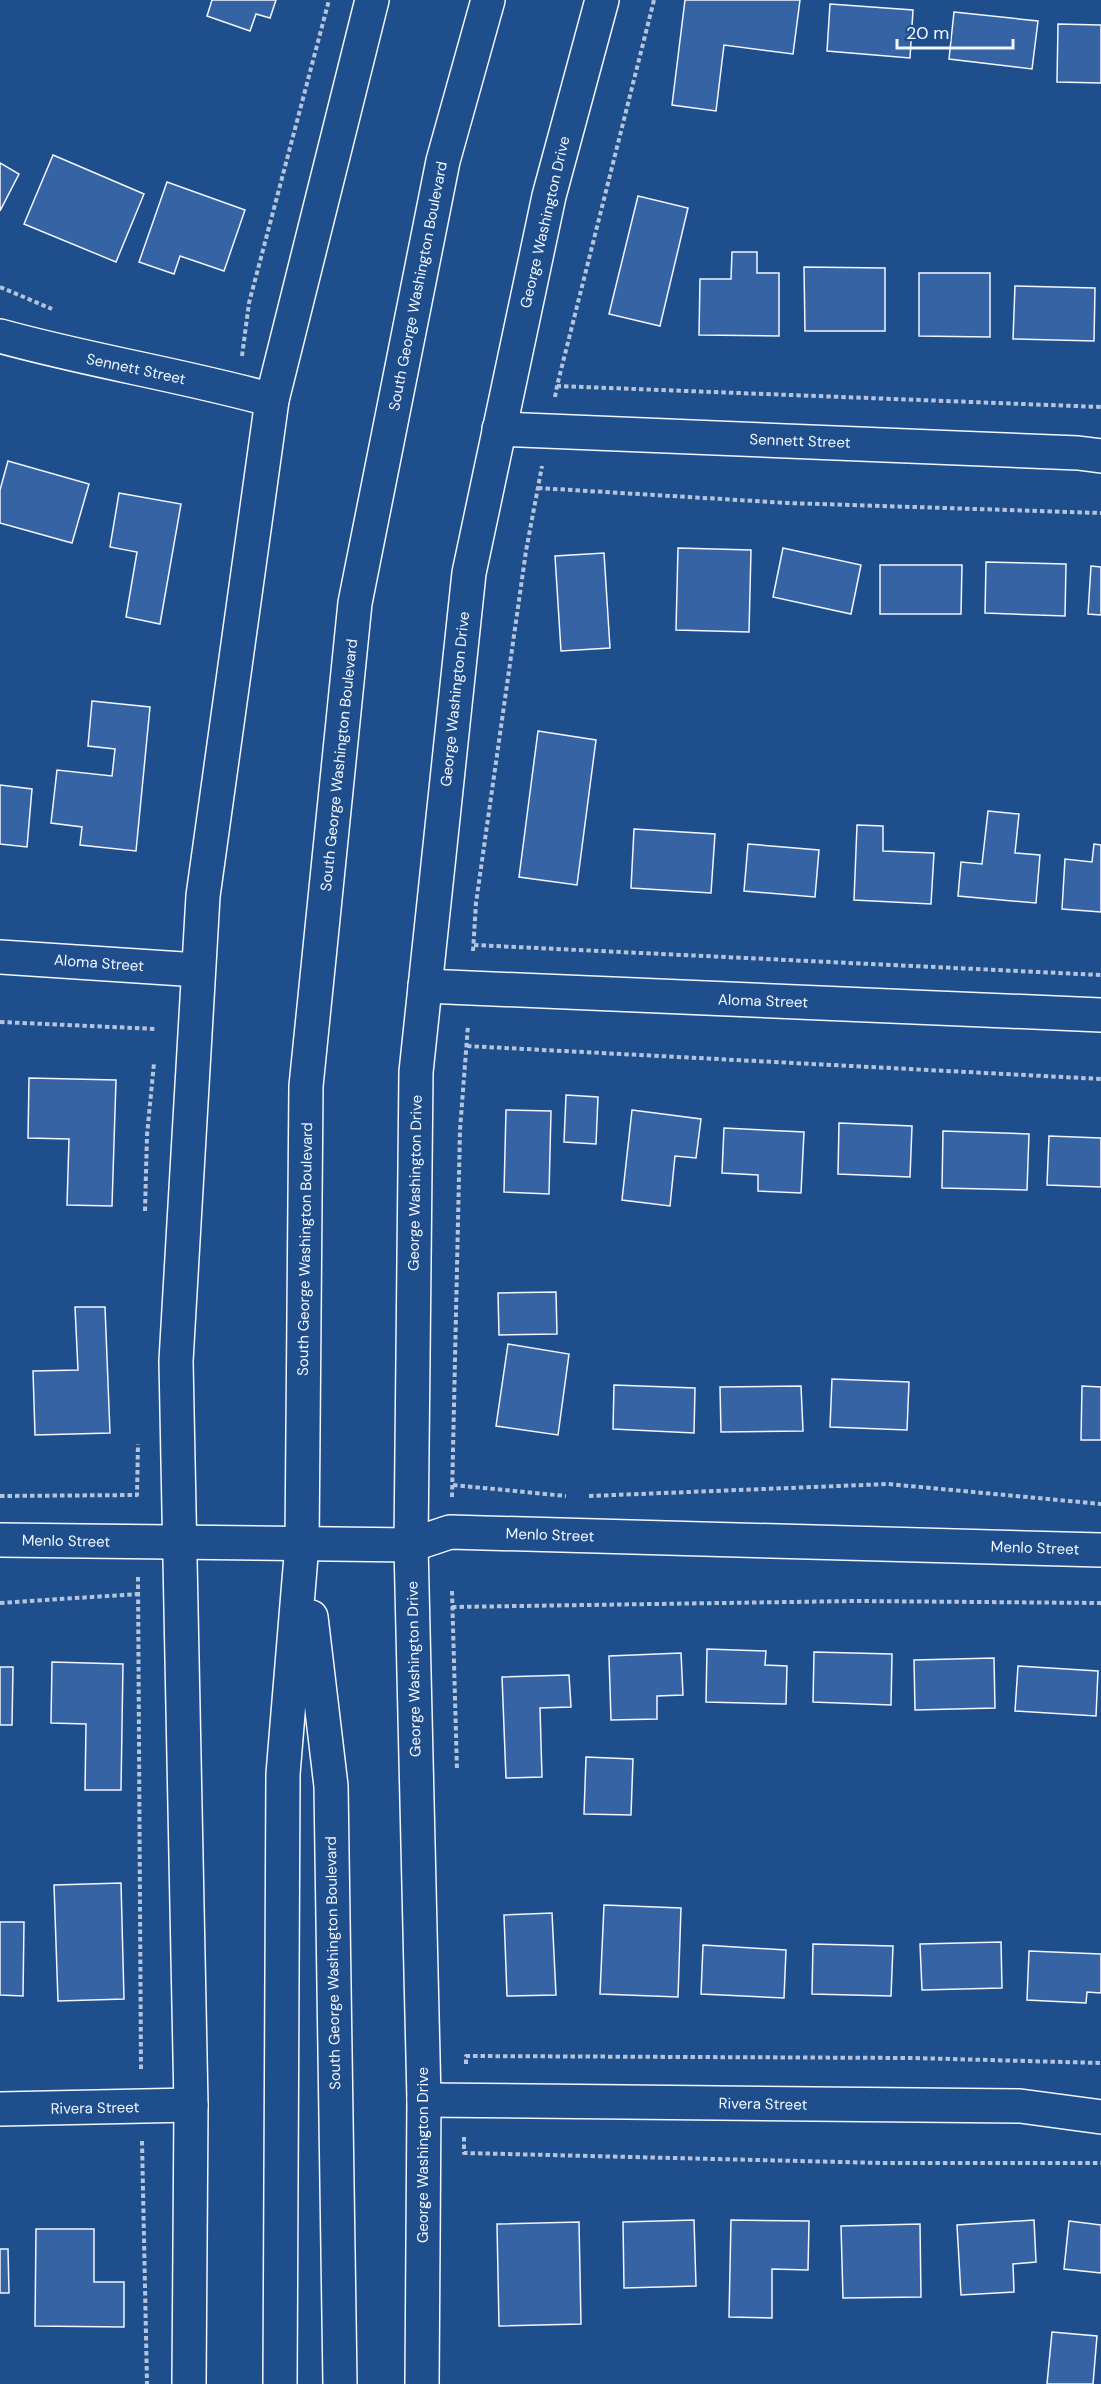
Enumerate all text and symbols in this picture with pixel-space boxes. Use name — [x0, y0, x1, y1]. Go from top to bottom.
scale bar — [897, 12, 1012, 50]
text: 20 m — [906, 21, 949, 45]
street label: George Washington Drive — [515, 134, 575, 310]
street label: South George Washington Boulevard — [384, 160, 452, 412]
street label: Sennett Street — [85, 349, 188, 389]
street label: Sennett Street — [749, 429, 851, 453]
street label: George Washington Drive — [436, 610, 474, 788]
street label: South George Washington Boulevard — [316, 638, 362, 892]
street label: Aloma Street — [53, 950, 145, 976]
street label: Aloma Street — [718, 989, 809, 1013]
street label: George Washington Drive — [403, 1095, 427, 1271]
street label: South George Washington Boulevard — [293, 1122, 317, 1376]
street label: Menlo Street — [505, 1523, 595, 1547]
street label: Menlo Street — [22, 1530, 111, 1552]
street label: Menlo Street — [990, 1536, 1080, 1560]
street label: George Washington Drive — [402, 1581, 426, 1757]
street label: South George Washington Boulevard — [321, 1836, 345, 2090]
street label: George Washington Drive — [413, 2067, 433, 2243]
street label: Rivera Street — [718, 2093, 808, 2115]
street label: Rivera Street — [50, 2097, 140, 2119]

